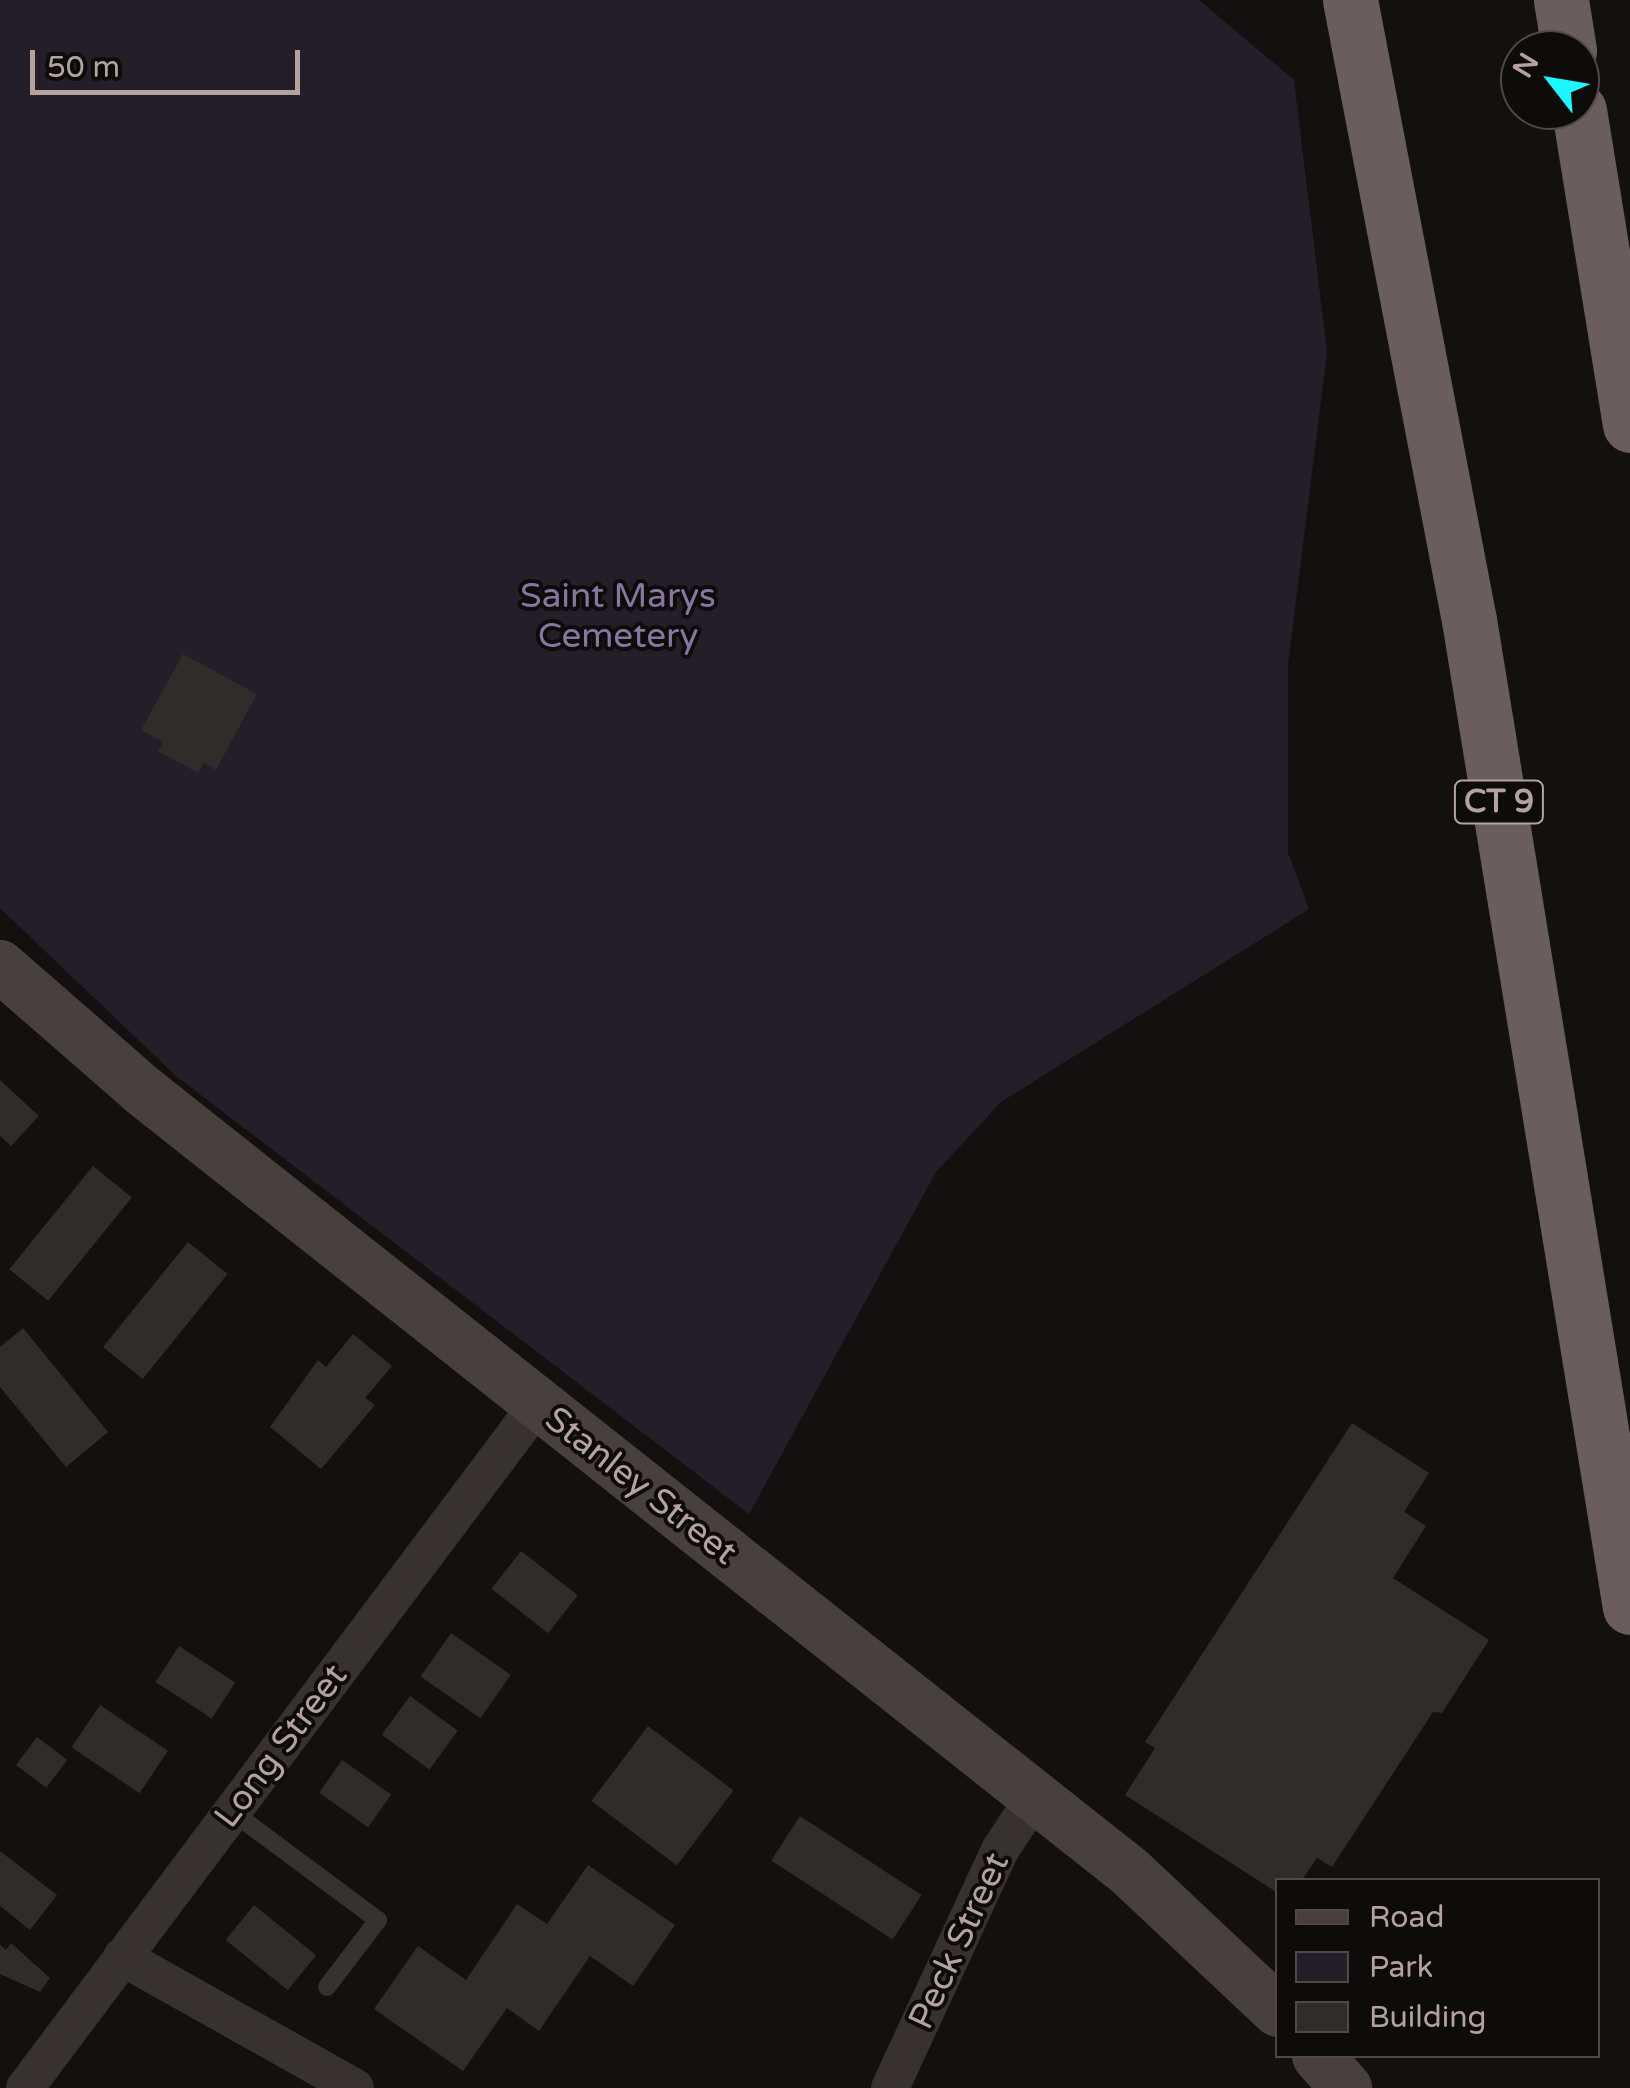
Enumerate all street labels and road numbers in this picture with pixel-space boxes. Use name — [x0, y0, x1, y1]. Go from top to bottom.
road number: CT 9 — [1452, 775, 1546, 829]
street label: Stanley Street — [537, 1398, 745, 1574]
street label: Long Street — [206, 1656, 356, 1836]
street label: Peck Street — [900, 1846, 1018, 2036]

